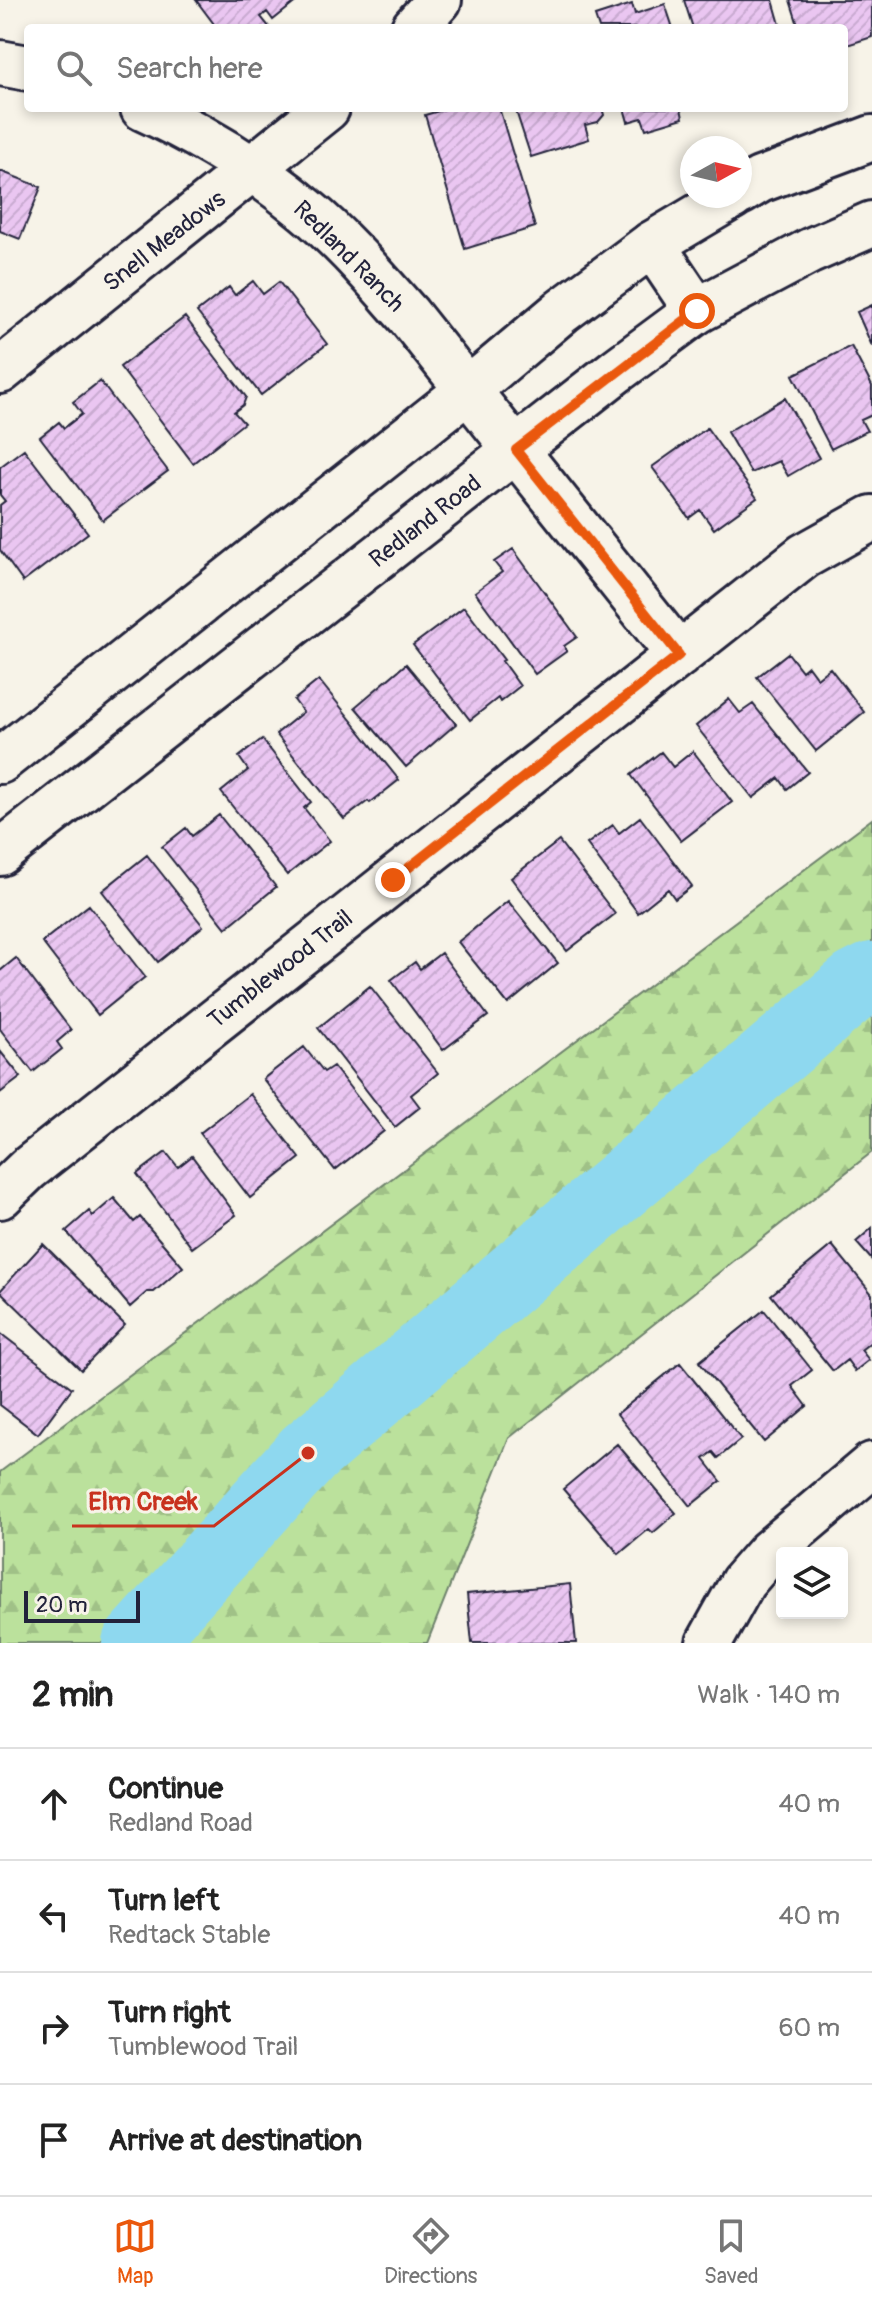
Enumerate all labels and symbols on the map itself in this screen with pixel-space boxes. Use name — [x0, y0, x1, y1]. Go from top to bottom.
north arrow — [680, 136, 752, 208]
street label: Snell Meadows — [97, 184, 231, 298]
street label: Redland Ranch — [287, 195, 410, 318]
route start — [679, 293, 715, 329]
street label: Redland Road — [364, 469, 487, 574]
route end — [375, 862, 411, 898]
street label: Tumblewood Trail — [202, 904, 359, 1035]
callout: Elm Creek — [72, 1476, 214, 1526]
text: Elm Creek — [88, 1486, 199, 1518]
scale bar — [24, 1587, 140, 1623]

